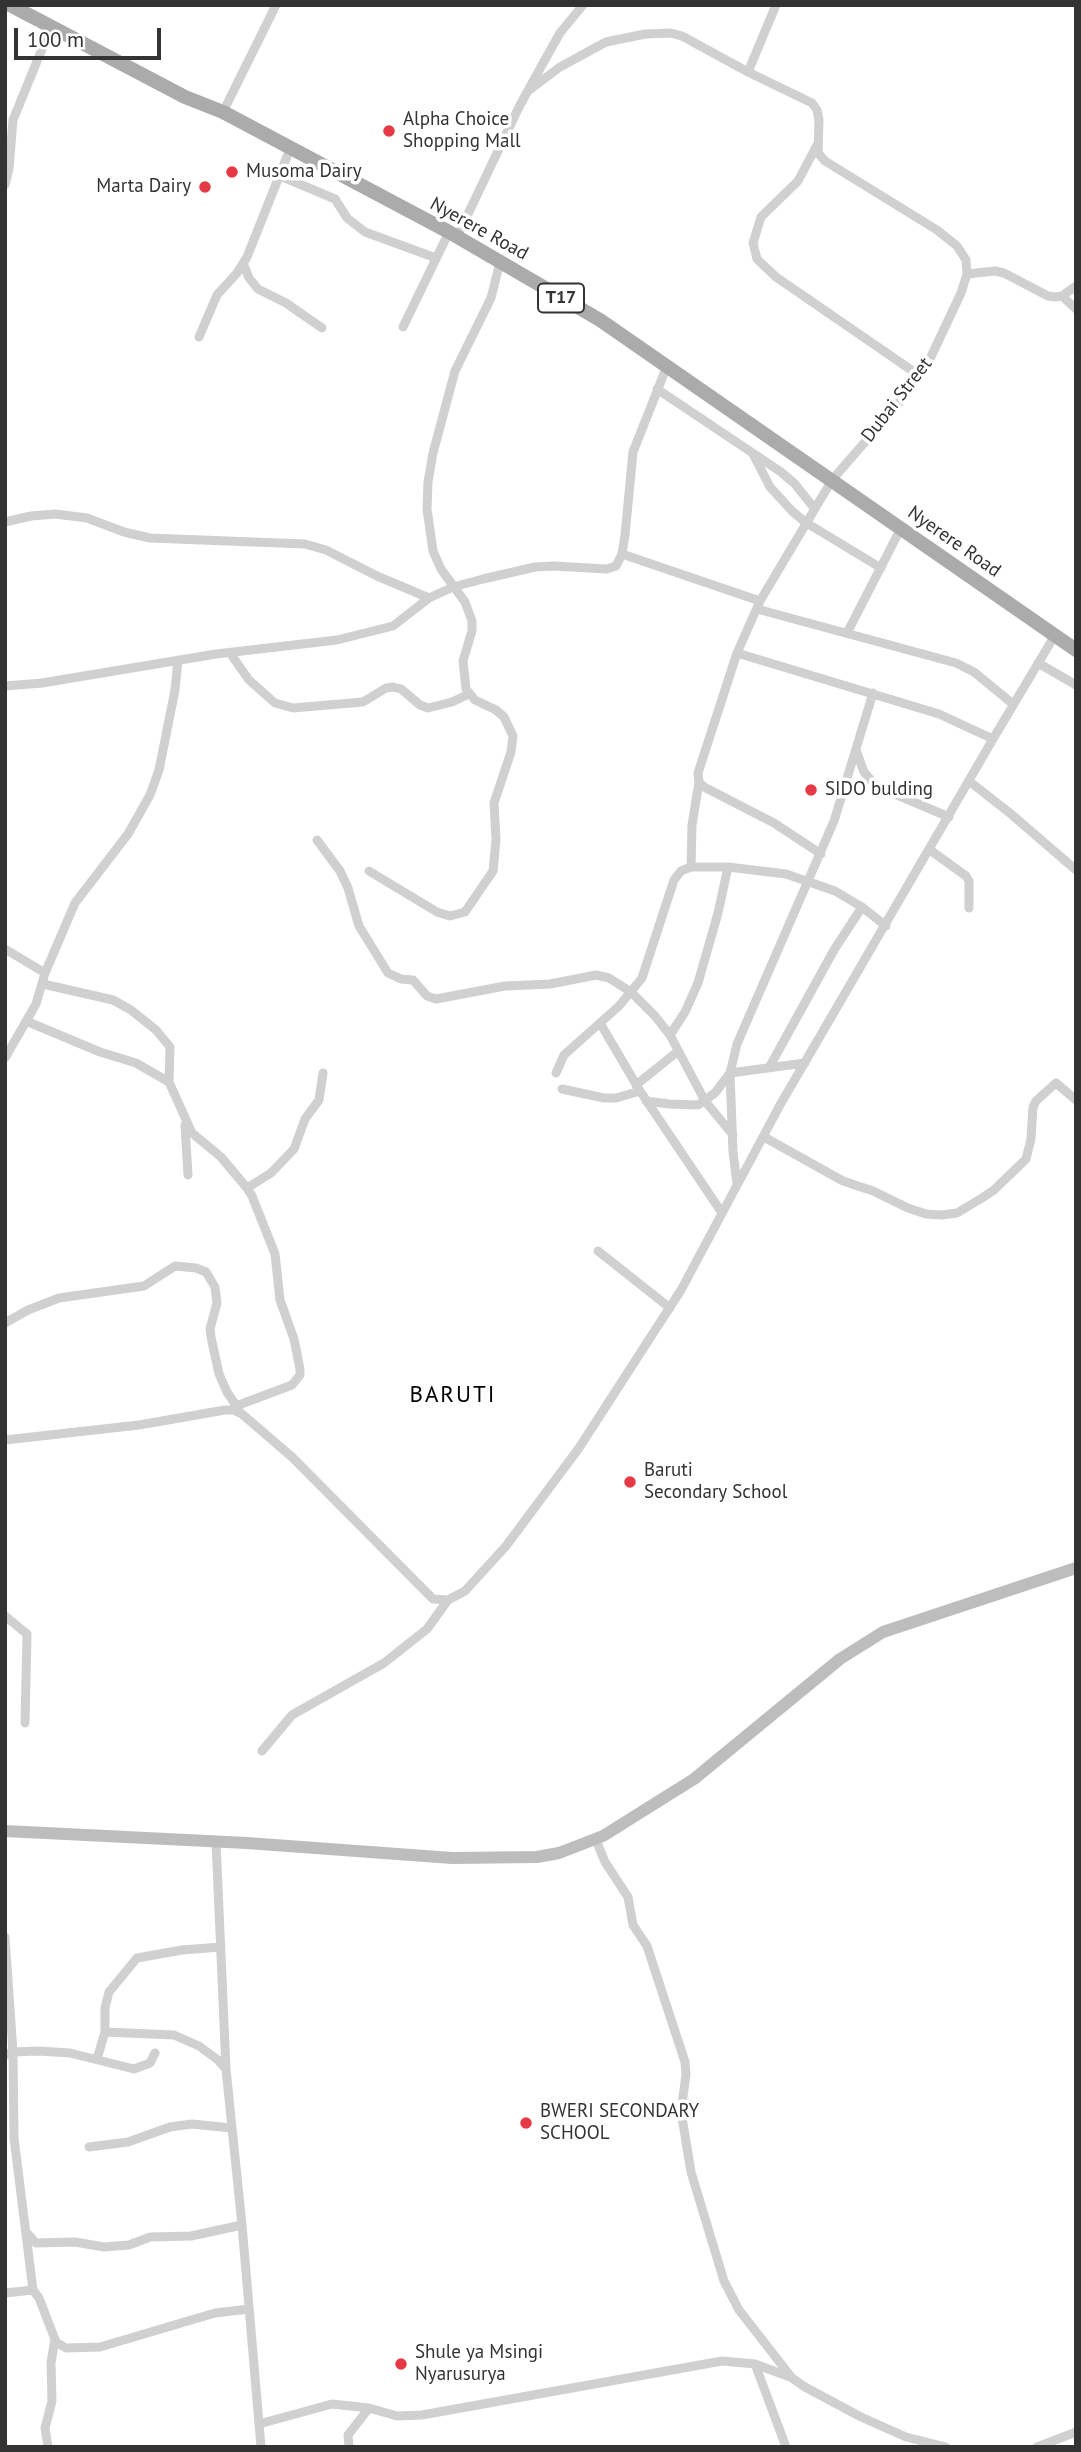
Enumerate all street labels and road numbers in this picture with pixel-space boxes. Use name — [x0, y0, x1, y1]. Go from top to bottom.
street label: Nyerere Road — [426, 193, 532, 265]
road number: T17 — [538, 284, 584, 312]
street label: Dubai Street — [857, 353, 937, 447]
street label: Nyerere Road — [903, 502, 1005, 582]

